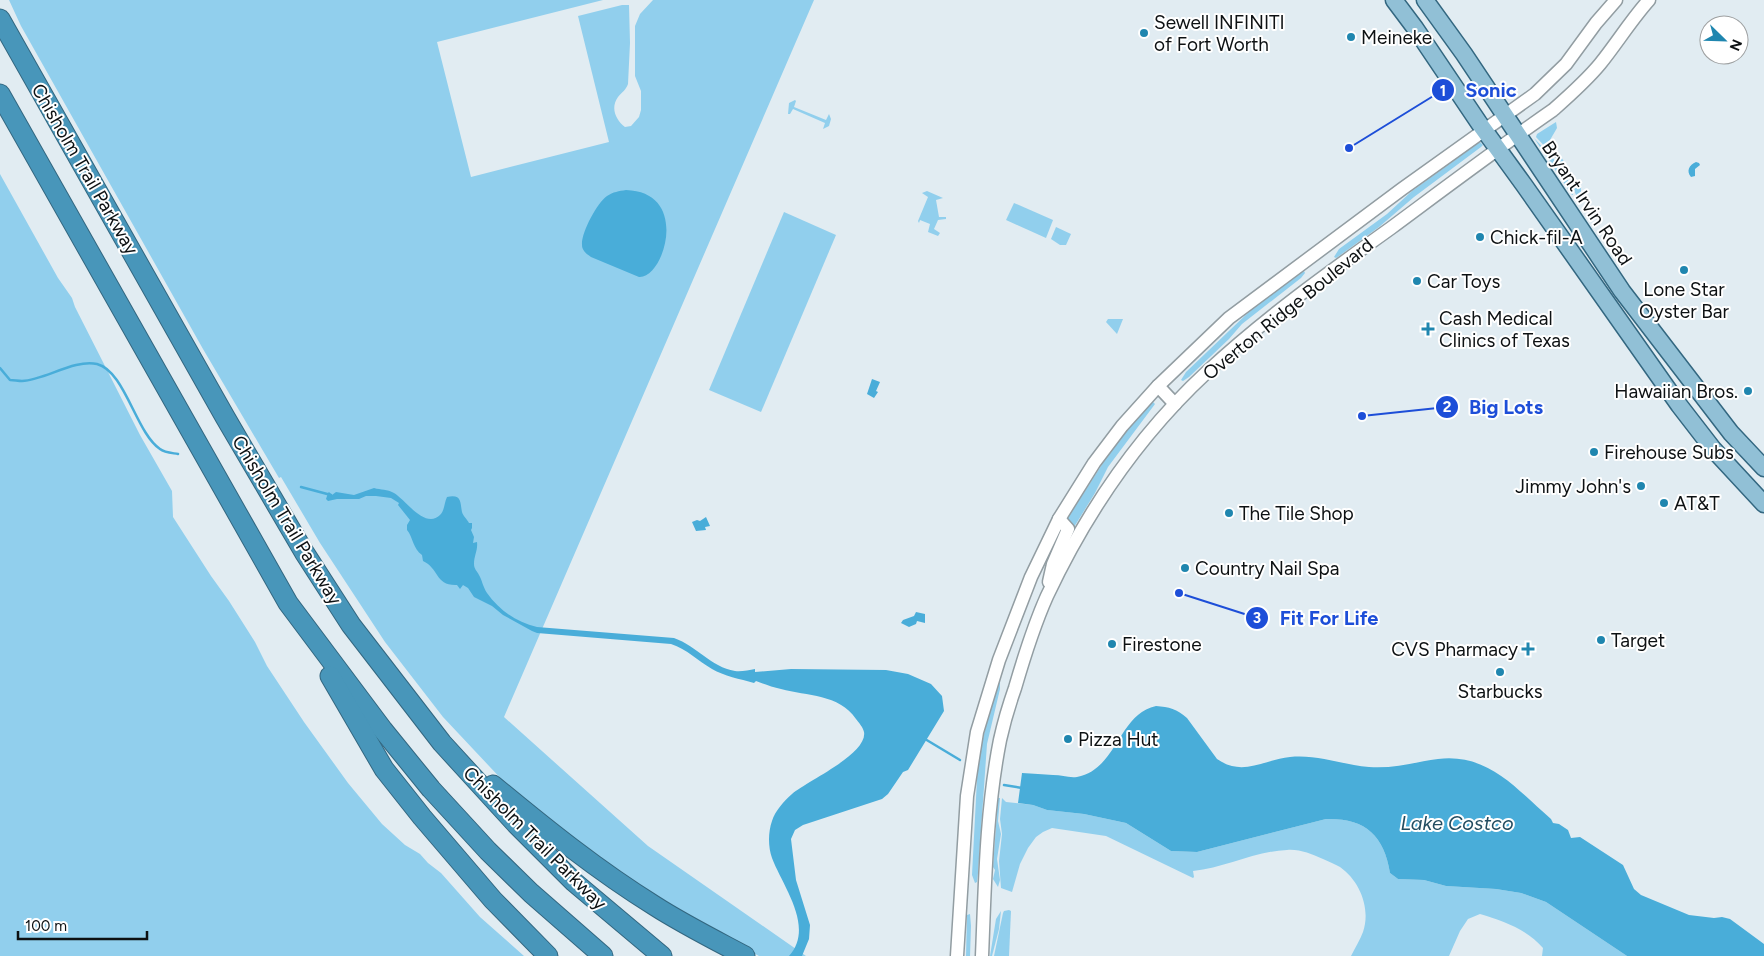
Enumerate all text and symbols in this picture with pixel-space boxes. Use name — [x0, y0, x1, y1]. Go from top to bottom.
place label: Sewell INFINITI of Fort Worth — [1154, 11, 1285, 56]
north arrow — [1699, 15, 1749, 65]
place label: Meineke — [1361, 26, 1432, 49]
marker: Sewell INFINITI of Fort Worth — [1138, 27, 1150, 39]
marker: Meineke — [1345, 31, 1357, 43]
text: N — [1726, 37, 1745, 53]
callout: Sonic — [1431, 73, 1527, 108]
text: Sonic — [1465, 78, 1517, 102]
street label: Chisholm Trail Parkway — [27, 79, 143, 259]
text: 1 — [1440, 82, 1446, 100]
street label: Bryant Irvin Road — [1537, 137, 1637, 269]
place label: Chick-fil-A — [1490, 226, 1583, 249]
marker: Chick-fil-A — [1474, 231, 1486, 243]
street label: Overton Ridge Boulevard — [1198, 233, 1378, 385]
marker: Lone Star Oyster Bar — [1678, 264, 1690, 276]
place label: Car Toys — [1427, 270, 1501, 293]
marker: Car Toys — [1411, 275, 1423, 287]
place label: Lone Star Oyster Bar — [1639, 278, 1730, 323]
place label: Cash Medical Clinics of Texas — [1439, 307, 1570, 352]
marker: Cash Medical Clinics of Texas — [1421, 322, 1435, 336]
place label: Hawaiian Bros. — [1614, 380, 1738, 403]
marker: Hawaiian Bros. — [1742, 385, 1754, 397]
callout: Big Lots — [1434, 389, 1553, 424]
text: Big Lots — [1469, 395, 1543, 419]
text: 2 — [1443, 398, 1452, 416]
street label: Chisholm Trail Parkway — [227, 431, 347, 609]
place label: Firehouse Subs — [1604, 441, 1734, 464]
marker: Firehouse Subs — [1588, 446, 1600, 458]
place label: Jimmy John's — [1515, 475, 1631, 498]
marker: Jimmy John's — [1635, 480, 1647, 492]
place label: AT&T — [1674, 492, 1720, 515]
marker: AT&T — [1658, 497, 1670, 509]
place label: The Tile Shop — [1239, 502, 1354, 525]
marker: The Tile Shop — [1223, 507, 1235, 519]
place label: Country Nail Spa — [1195, 557, 1339, 580]
marker: Country Nail Spa — [1179, 562, 1191, 574]
callout: Fit For Life — [1244, 601, 1388, 636]
text: Fit For Life — [1280, 606, 1378, 630]
text: 3 — [1253, 609, 1261, 627]
place label: Target — [1611, 629, 1665, 652]
place label: Firestone — [1122, 633, 1202, 656]
marker: Target — [1595, 634, 1607, 646]
marker: Firestone — [1106, 638, 1118, 650]
place label: CVS Pharmacy — [1391, 638, 1518, 661]
marker: CVS Pharmacy — [1522, 643, 1534, 655]
marker: Starbucks — [1494, 666, 1506, 678]
place label: Starbucks — [1458, 680, 1543, 703]
place label: Pizza Hut — [1078, 728, 1159, 751]
marker: Pizza Hut — [1062, 733, 1074, 745]
street label: Chisholm Trail Parkway — [458, 761, 612, 915]
water label: Lake Costco — [1400, 811, 1514, 835]
scale bar — [18, 908, 146, 940]
text: 100 m — [25, 917, 67, 935]

